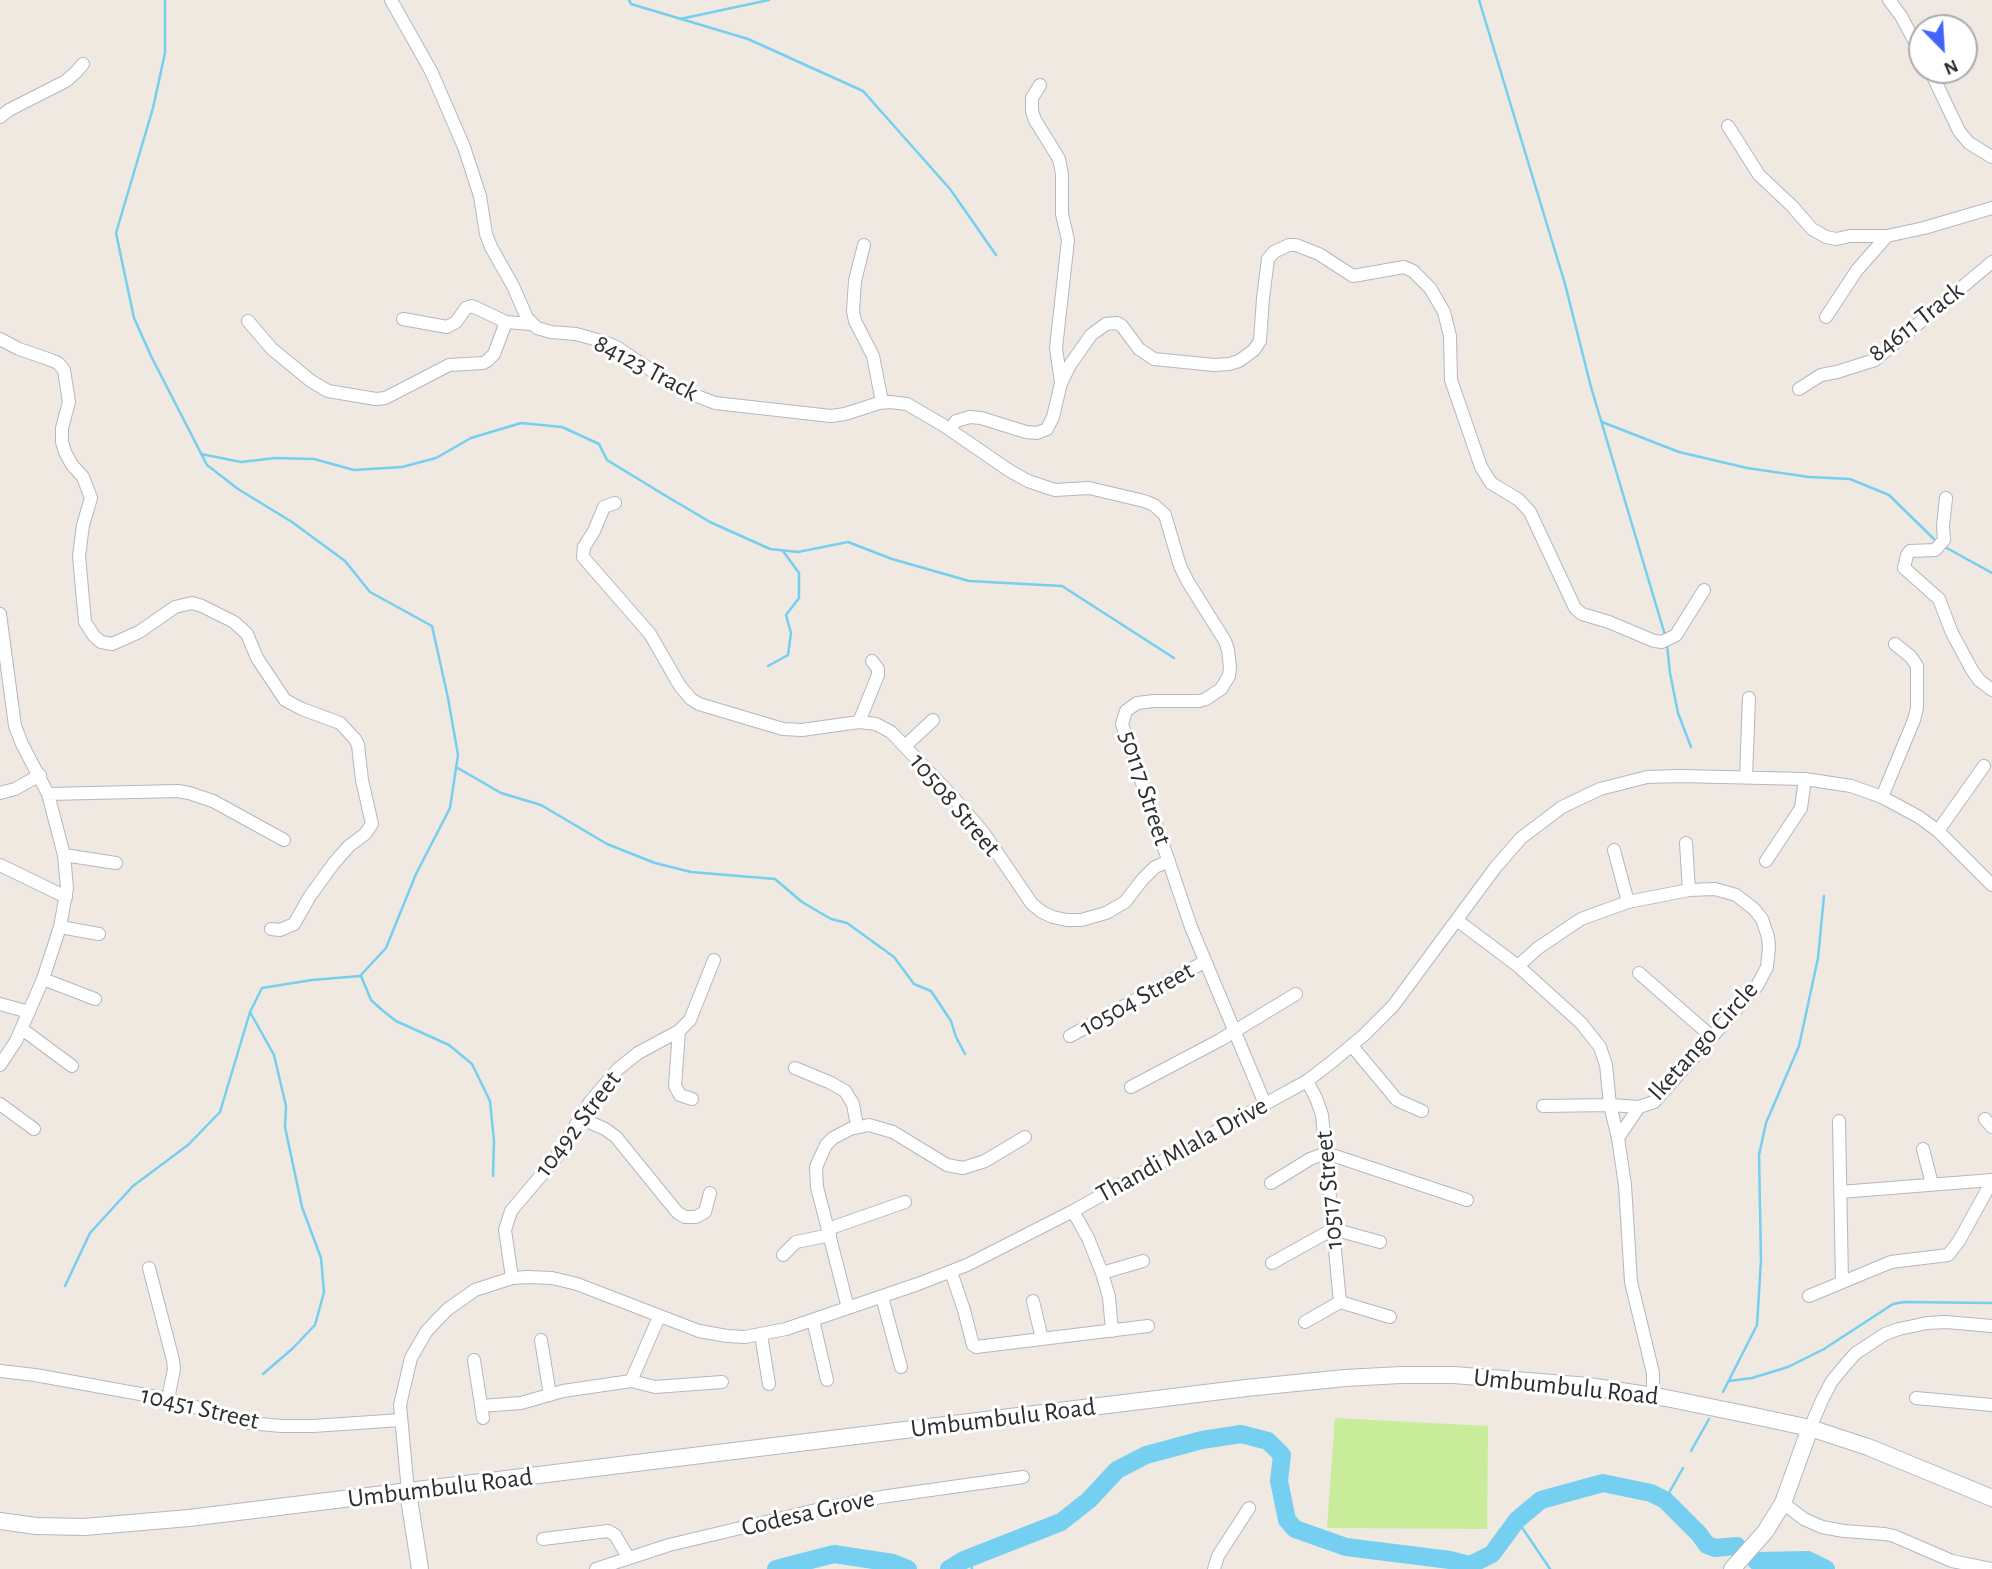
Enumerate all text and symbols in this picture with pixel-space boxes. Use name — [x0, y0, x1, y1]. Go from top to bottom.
north arrow — [1908, 14, 1978, 84]
text: N — [1941, 55, 1961, 78]
street label: 84611 Track — [1862, 275, 1970, 369]
street label: 84123 Track — [588, 328, 704, 408]
street label: 50117 Street — [1112, 727, 1178, 849]
street label: 10508 Street — [903, 747, 1007, 863]
street label: 10504 Street — [1075, 955, 1199, 1043]
street label: Iketango Circle — [1641, 975, 1765, 1107]
street label: 10492 Street — [528, 1065, 628, 1183]
street label: Thandi Mlala Drive — [1091, 1090, 1273, 1210]
street label: 10517 Street — [1308, 1129, 1350, 1251]
street label: Umbumbulu Road — [1472, 1362, 1660, 1412]
street label: 10451 Street — [138, 1379, 262, 1437]
street label: Umbumbulu Road — [909, 1391, 1097, 1445]
street label: Umbumbulu Road — [346, 1461, 534, 1515]
street label: Codesa Grove — [738, 1483, 878, 1543]

